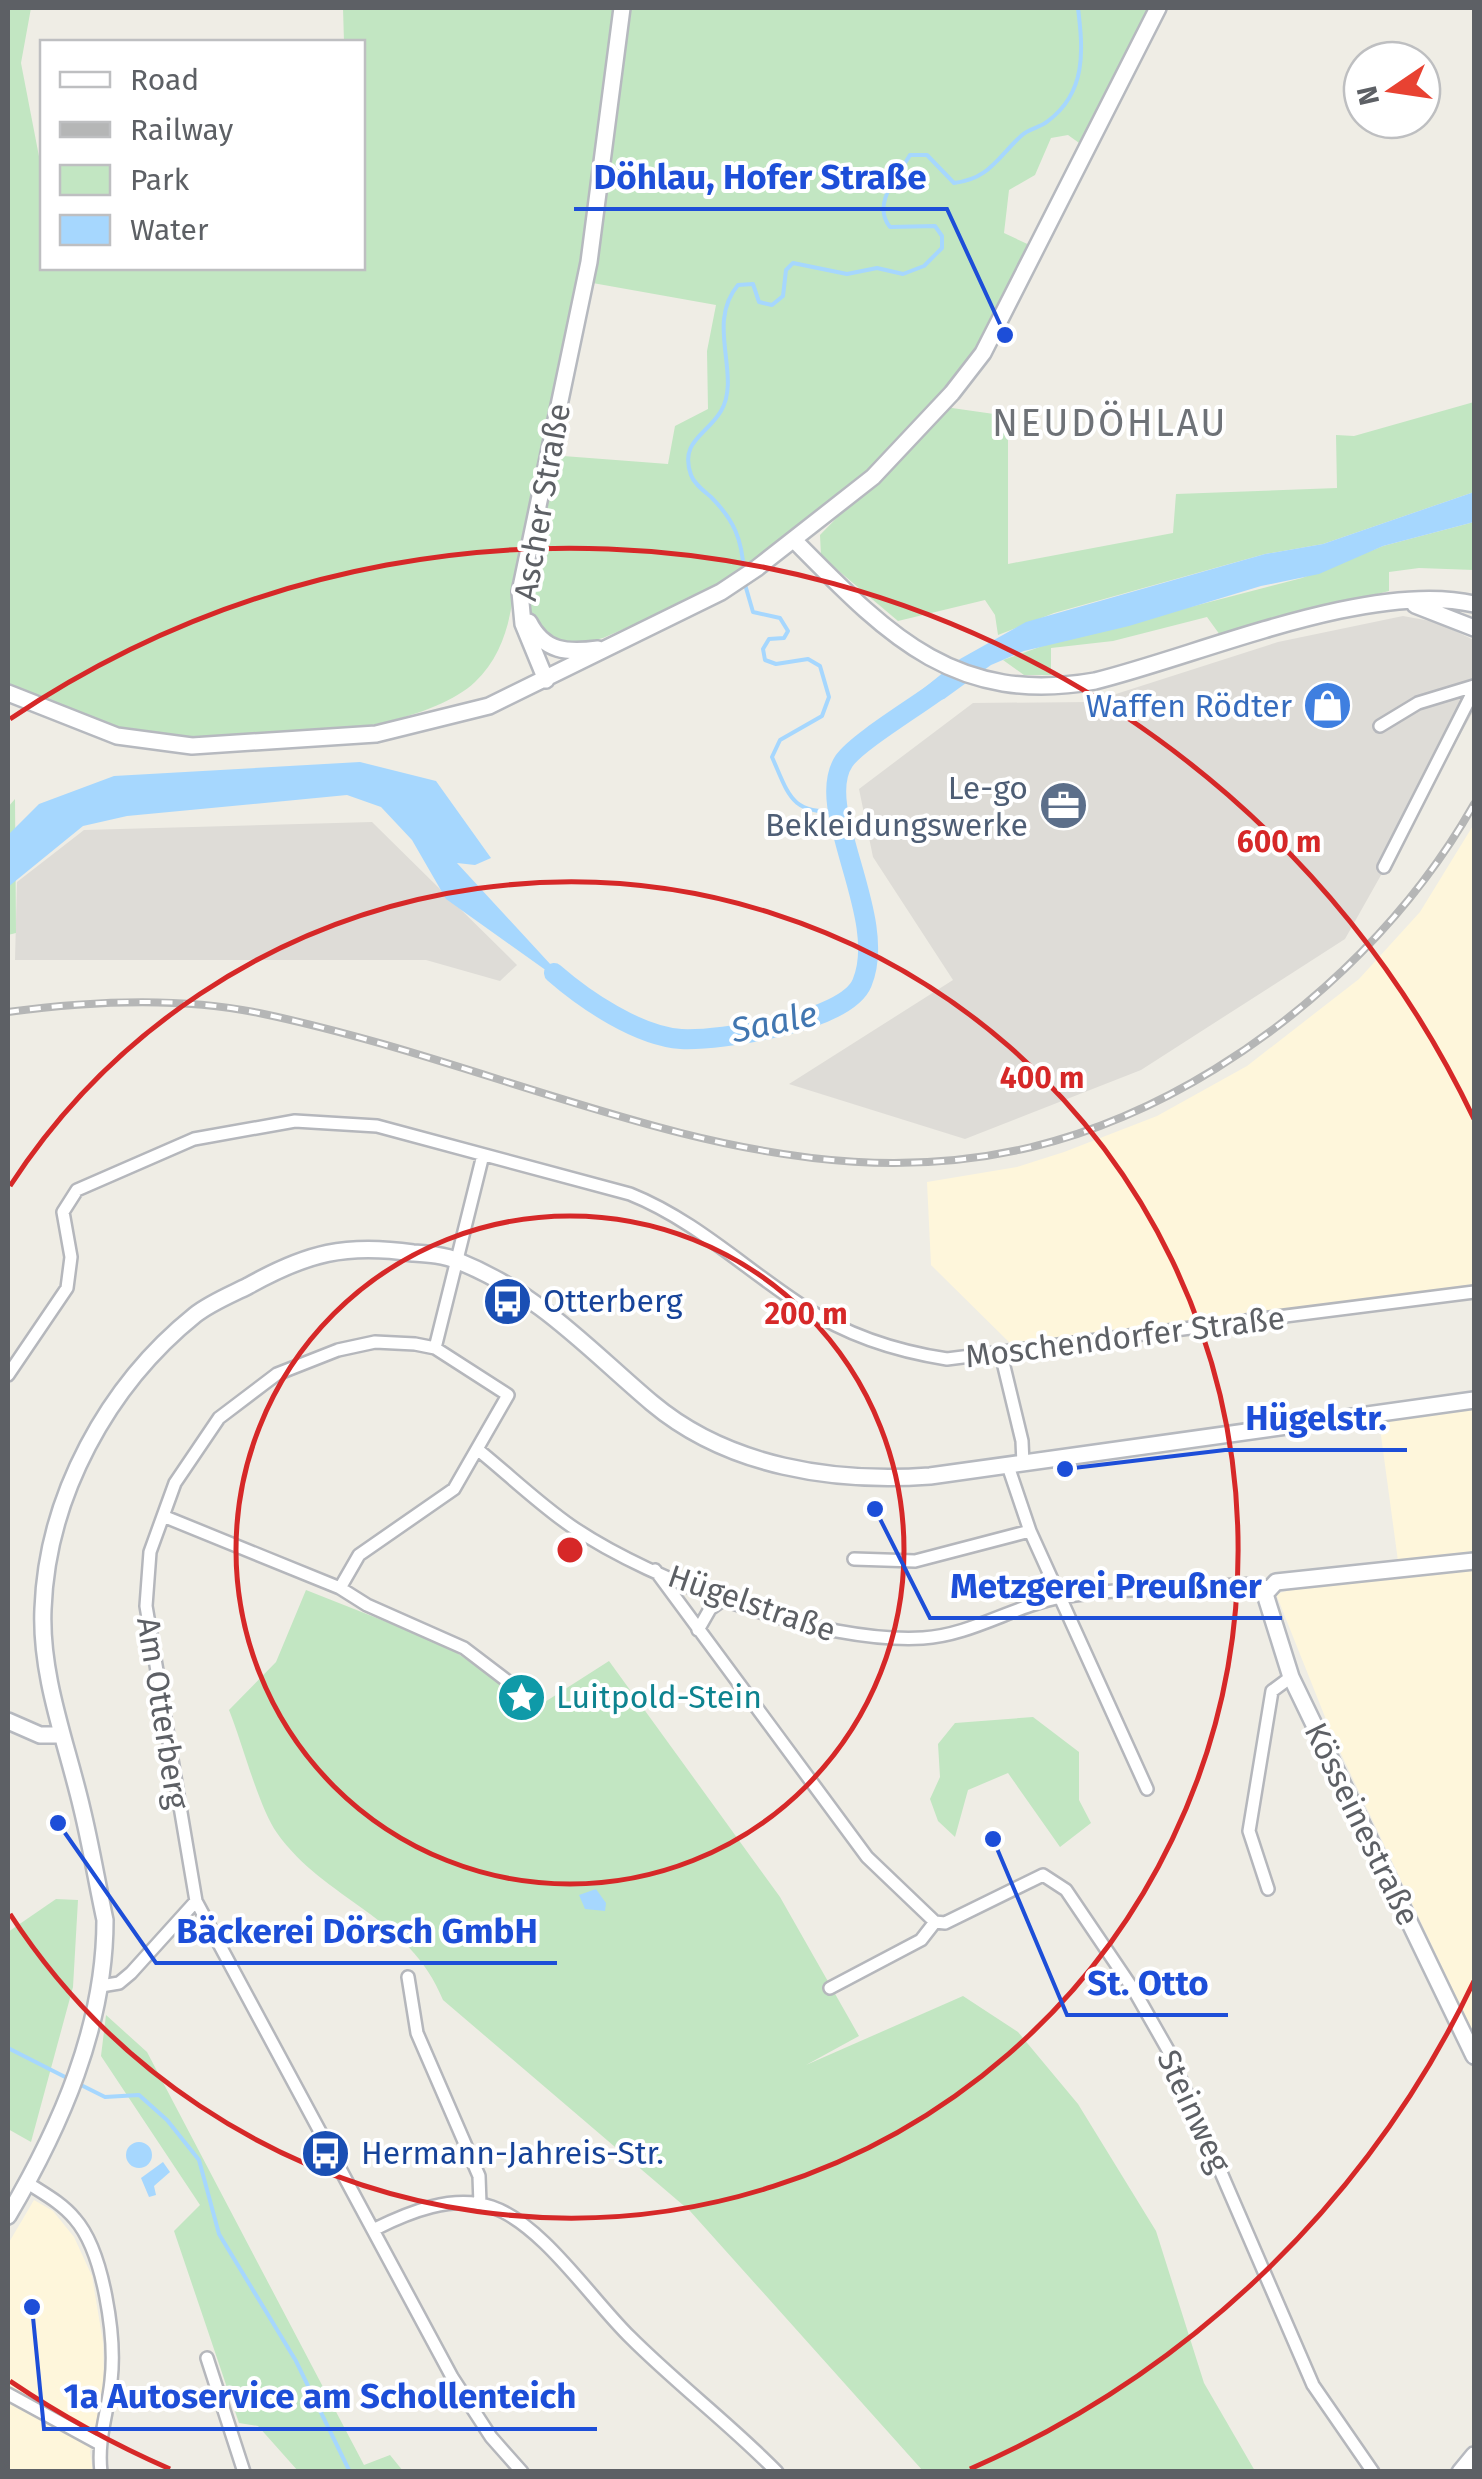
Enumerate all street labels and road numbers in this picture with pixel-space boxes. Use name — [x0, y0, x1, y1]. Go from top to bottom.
street label: Ascher Straße — [506, 400, 578, 604]
street label: Moschendorfer Straße — [963, 1299, 1287, 1375]
street label: Hügelstraße — [663, 1557, 841, 1649]
street label: Am Otterberg — [129, 1614, 197, 1812]
street label: Kösseinestraße — [1297, 1716, 1427, 1932]
street label: Steinweg — [1149, 2044, 1239, 2179]

